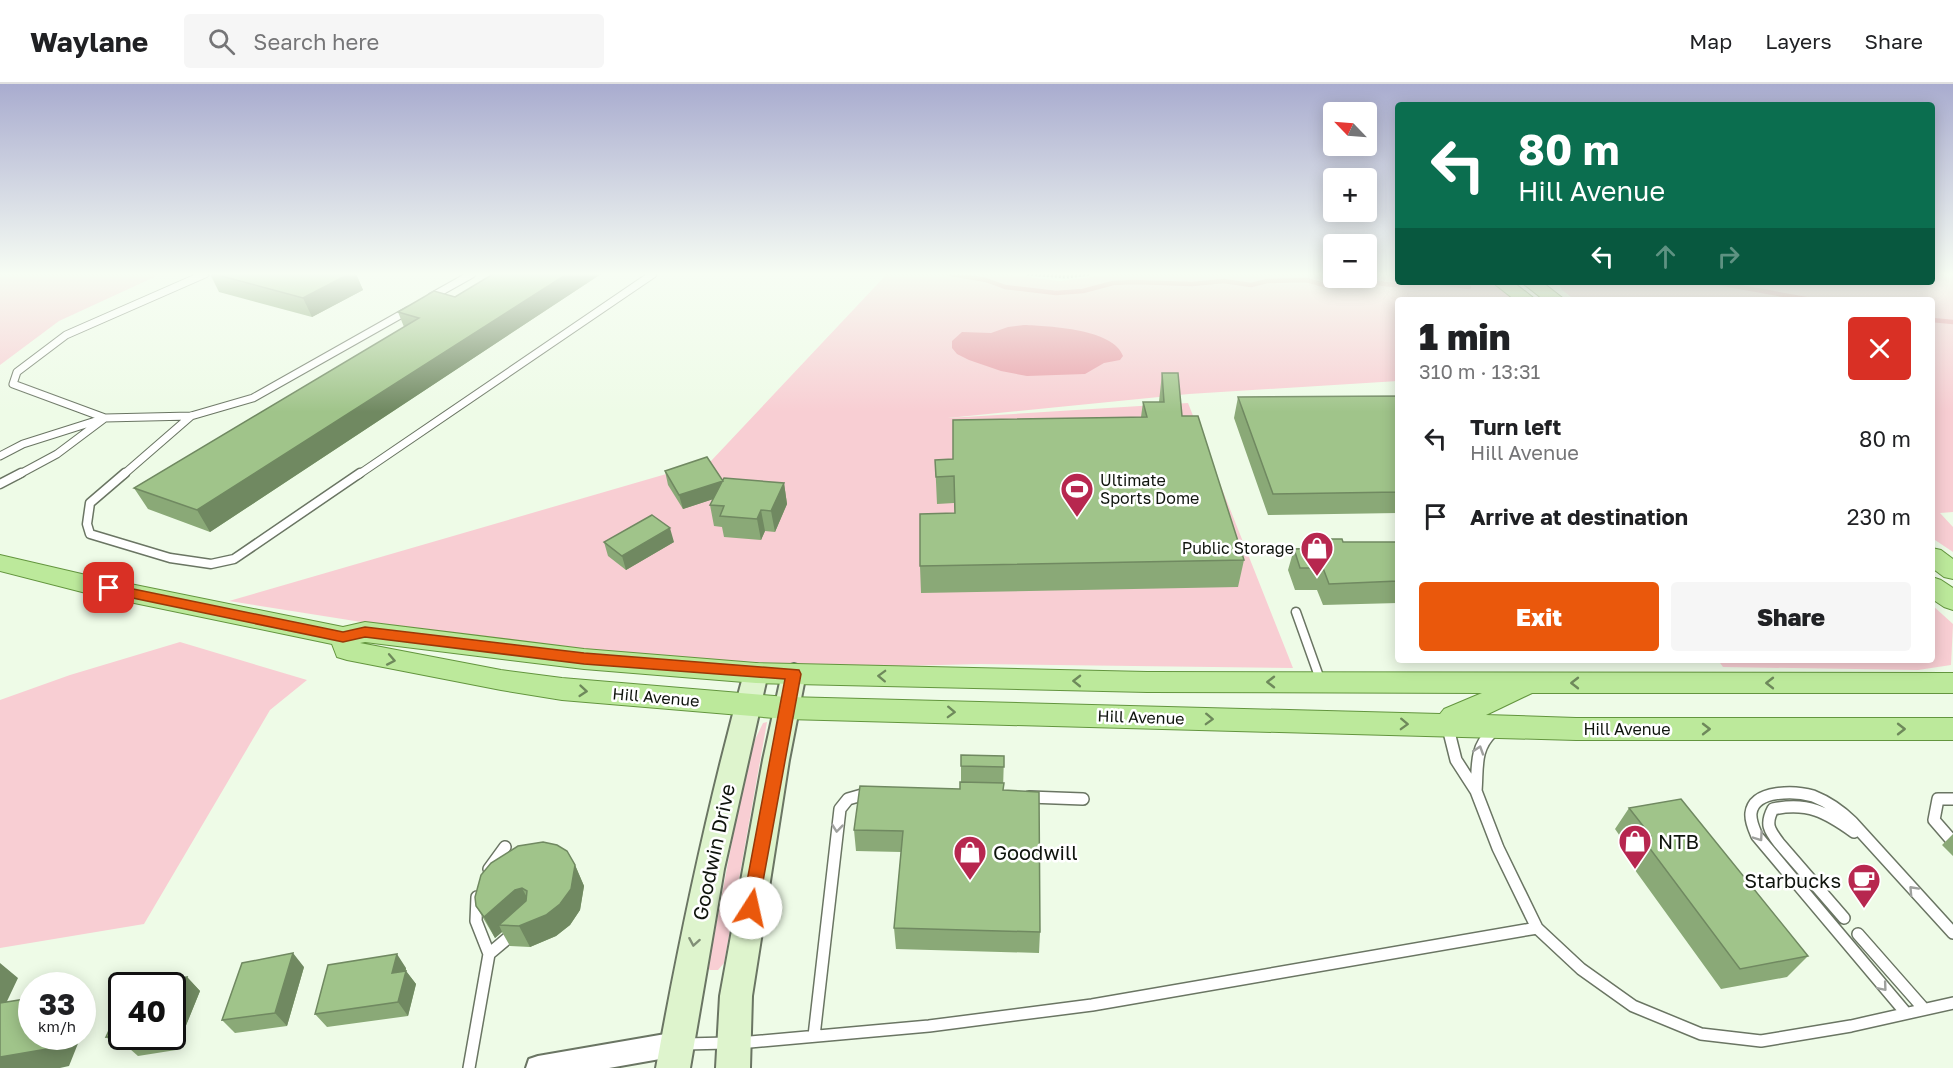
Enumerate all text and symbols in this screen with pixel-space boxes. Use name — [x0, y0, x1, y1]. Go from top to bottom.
search box — [184, 14, 604, 68]
text: Waylane — [30, 25, 148, 58]
icon: search — [205, 25, 238, 58]
text: Search here — [253, 28, 379, 55]
text: Map — [1689, 28, 1732, 54]
text: Layers — [1765, 28, 1832, 54]
text: Share — [1865, 28, 1923, 54]
north arrow — [1323, 102, 1377, 156]
map controls — [1323, 102, 1377, 288]
text: 80 m — [1518, 124, 1619, 174]
icon: left — [1419, 126, 1497, 204]
button: + — [1323, 168, 1377, 222]
text: Hill Avenue — [1518, 175, 1665, 207]
button: − — [1323, 234, 1377, 288]
icon: left — [1586, 240, 1619, 273]
icon: ahead — [1649, 240, 1682, 273]
icon: right — [1712, 240, 1745, 273]
text: 1 min — [1419, 315, 1510, 358]
button: close — [1848, 317, 1911, 380]
text: 310 m · 13:31 — [1419, 359, 1540, 383]
text: Turn left — [1470, 413, 1561, 440]
icon: left — [1419, 422, 1452, 455]
text: 80 m — [1859, 425, 1911, 452]
text: Hill Avenue — [1470, 440, 1579, 464]
place label: Ultimate Sports Dome — [1100, 470, 1199, 508]
sports icon: Ultimate Sports Dome — [1059, 471, 1095, 518]
icon: arrive — [1419, 500, 1452, 533]
text: Arrive at destination — [1470, 503, 1688, 530]
text: 230 m — [1847, 503, 1911, 530]
shop icon: Public Storage — [1299, 530, 1335, 577]
place label: Public Storage — [1182, 538, 1294, 558]
pin — [83, 562, 134, 613]
icon: arrive — [92, 571, 125, 604]
button: Exit — [1419, 582, 1659, 651]
button: Share — [1671, 582, 1911, 651]
one-way arrow — [385, 653, 395, 666]
one-way arrow — [877, 670, 886, 683]
one-way arrow — [1072, 675, 1081, 687]
one-way arrow — [1267, 676, 1276, 688]
one-way arrow — [1571, 677, 1580, 689]
one-way arrow — [1766, 677, 1775, 689]
street label: Hill Avenue — [612, 683, 700, 711]
one-way arrow — [579, 684, 588, 697]
street label: Hill Avenue — [1097, 705, 1185, 729]
one-way arrow — [947, 706, 956, 718]
one-way arrow — [1205, 713, 1214, 725]
one-way arrow — [1400, 718, 1409, 731]
street label: Hill Avenue — [1583, 719, 1671, 739]
one-way arrow — [1701, 723, 1710, 735]
one-way arrow — [1896, 723, 1905, 735]
one-way arrow — [1471, 745, 1484, 756]
street label: Goodwin Drive — [687, 782, 739, 922]
shop icon: NTB — [1617, 823, 1653, 870]
one-way arrow — [832, 824, 844, 833]
place label: NTB — [1658, 829, 1699, 853]
one-way arrow — [1752, 830, 1763, 841]
shop icon: Goodwill — [952, 834, 988, 881]
place label: Goodwill — [993, 840, 1078, 864]
cafe icon: Starbucks — [1846, 862, 1882, 909]
place label: Starbucks — [1744, 868, 1841, 892]
position arrow — [719, 876, 783, 940]
one-way arrow — [1909, 886, 1920, 896]
one-way arrow — [688, 937, 701, 947]
speed limit sign: 40 — [108, 972, 186, 1050]
one-way arrow — [1876, 980, 1887, 991]
text: 33 — [39, 986, 75, 1022]
text: km/h — [38, 1017, 76, 1035]

